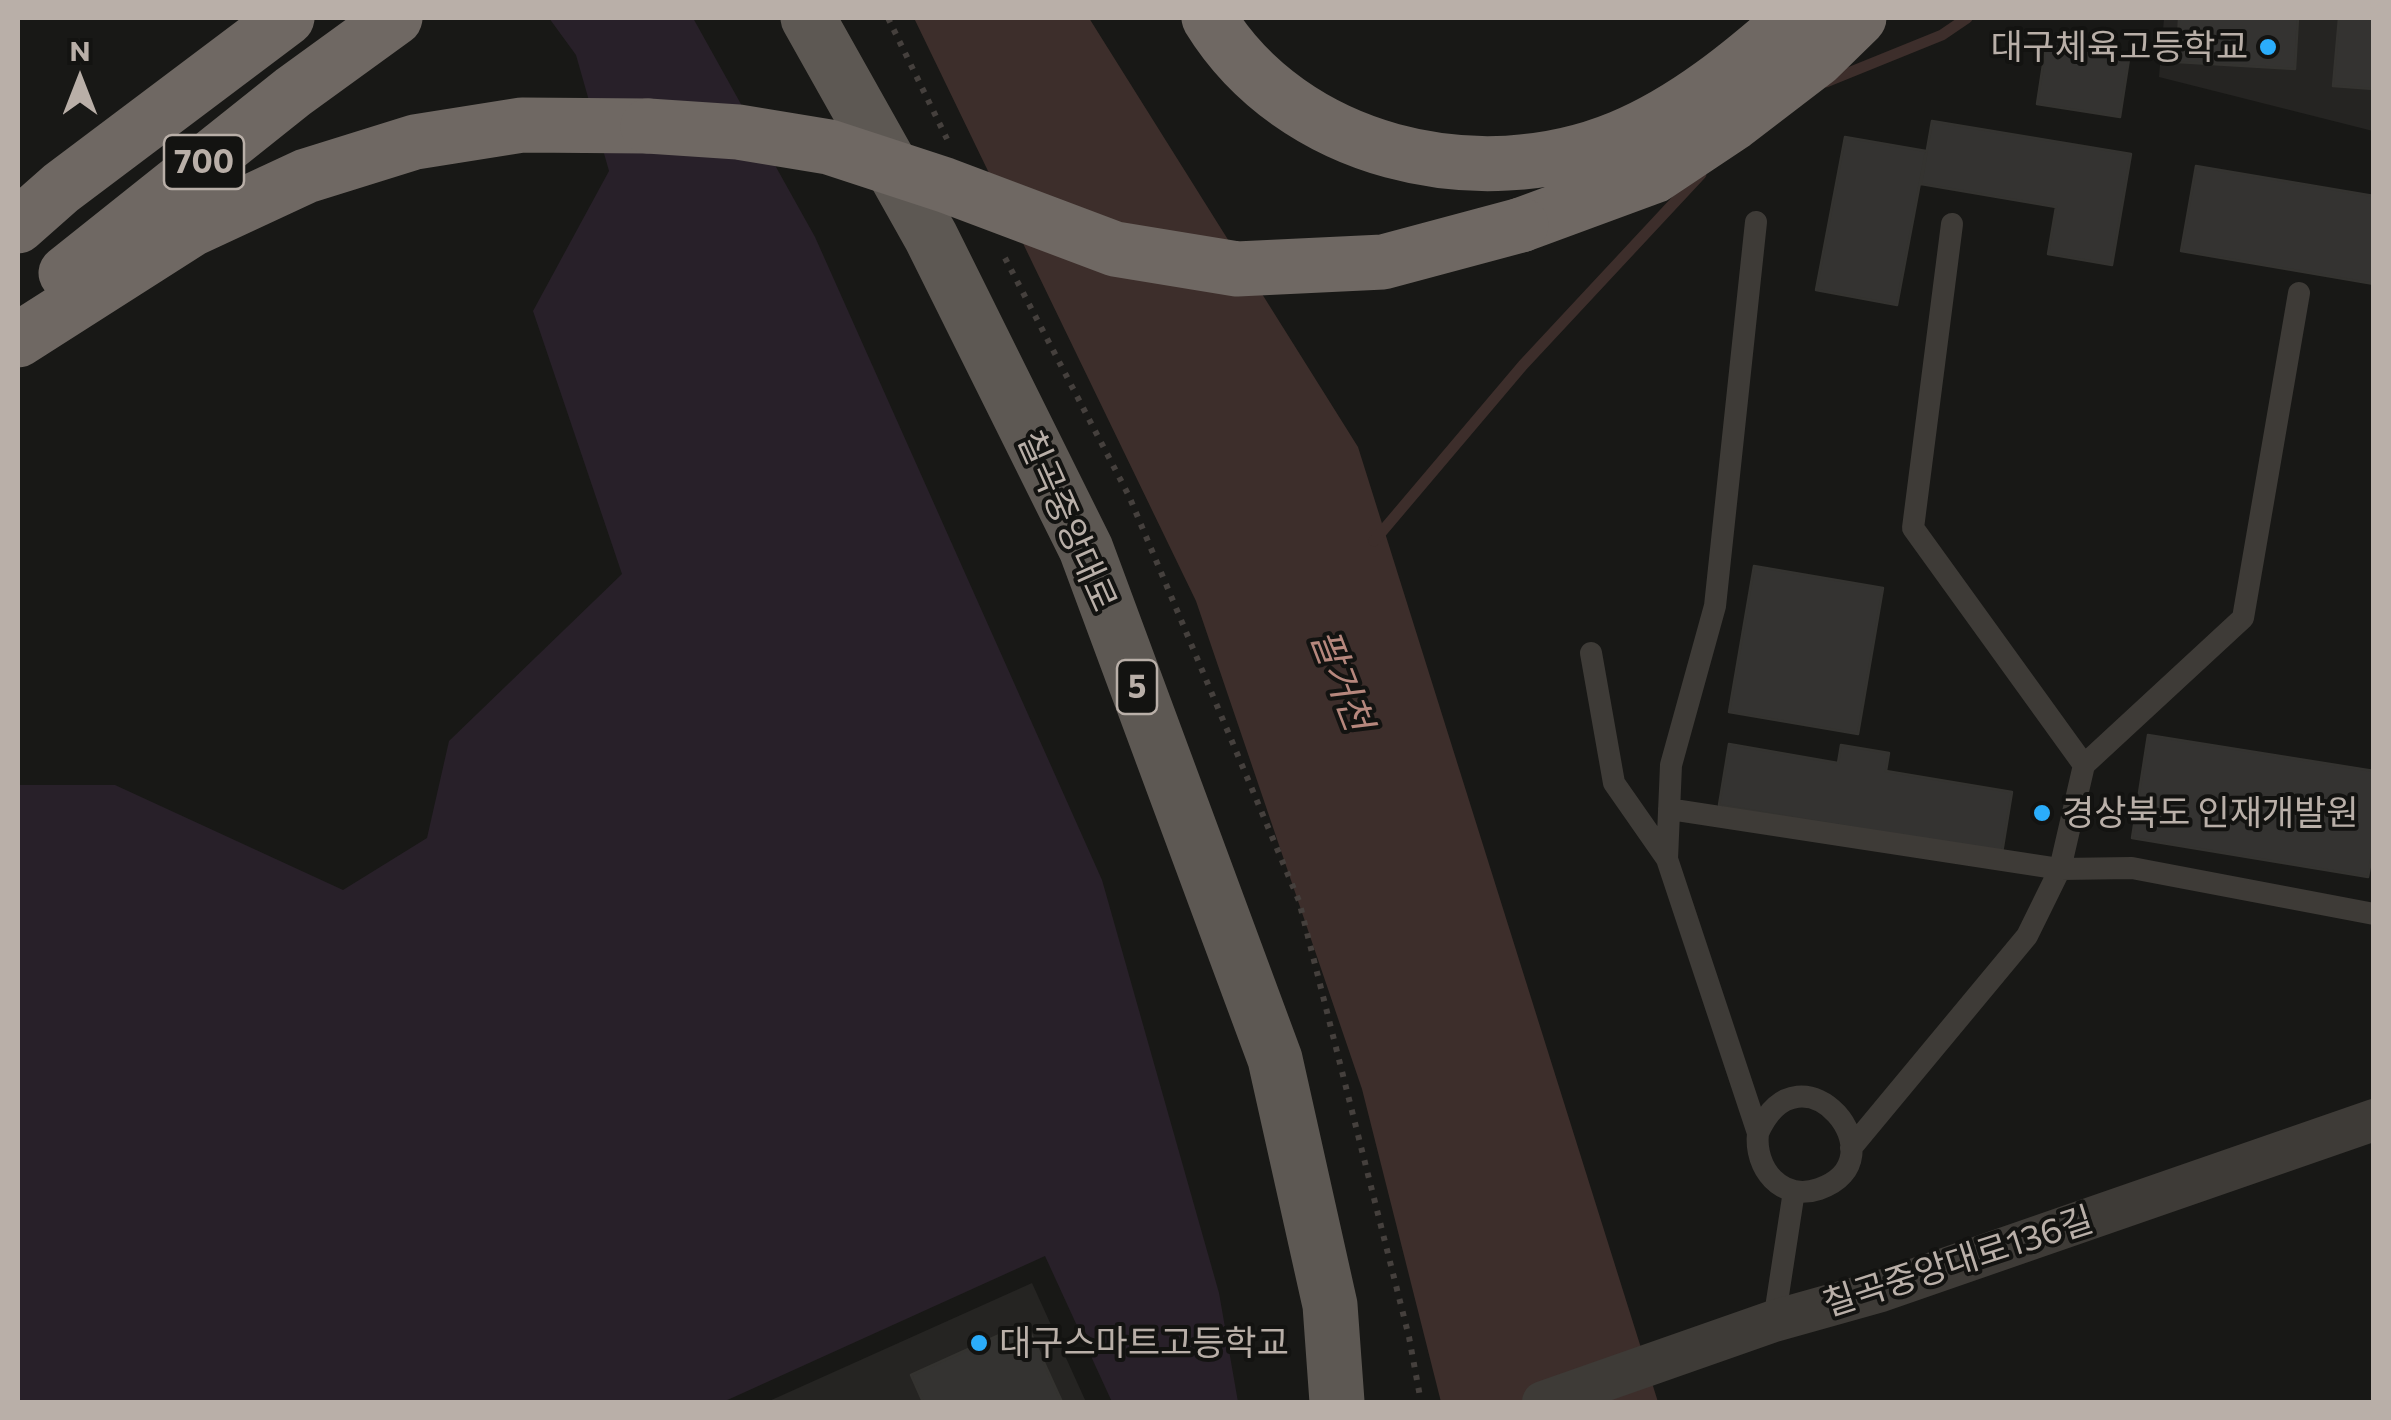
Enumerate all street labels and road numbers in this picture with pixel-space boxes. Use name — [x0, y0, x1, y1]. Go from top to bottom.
road number: 700 — [164, 135, 244, 189]
street label: 칠곡중앙대로 — [1009, 424, 1125, 618]
road number: 5 — [1117, 660, 1157, 714]
street label: 칠곡중앙대로136길 — [1818, 1199, 2098, 1325]

